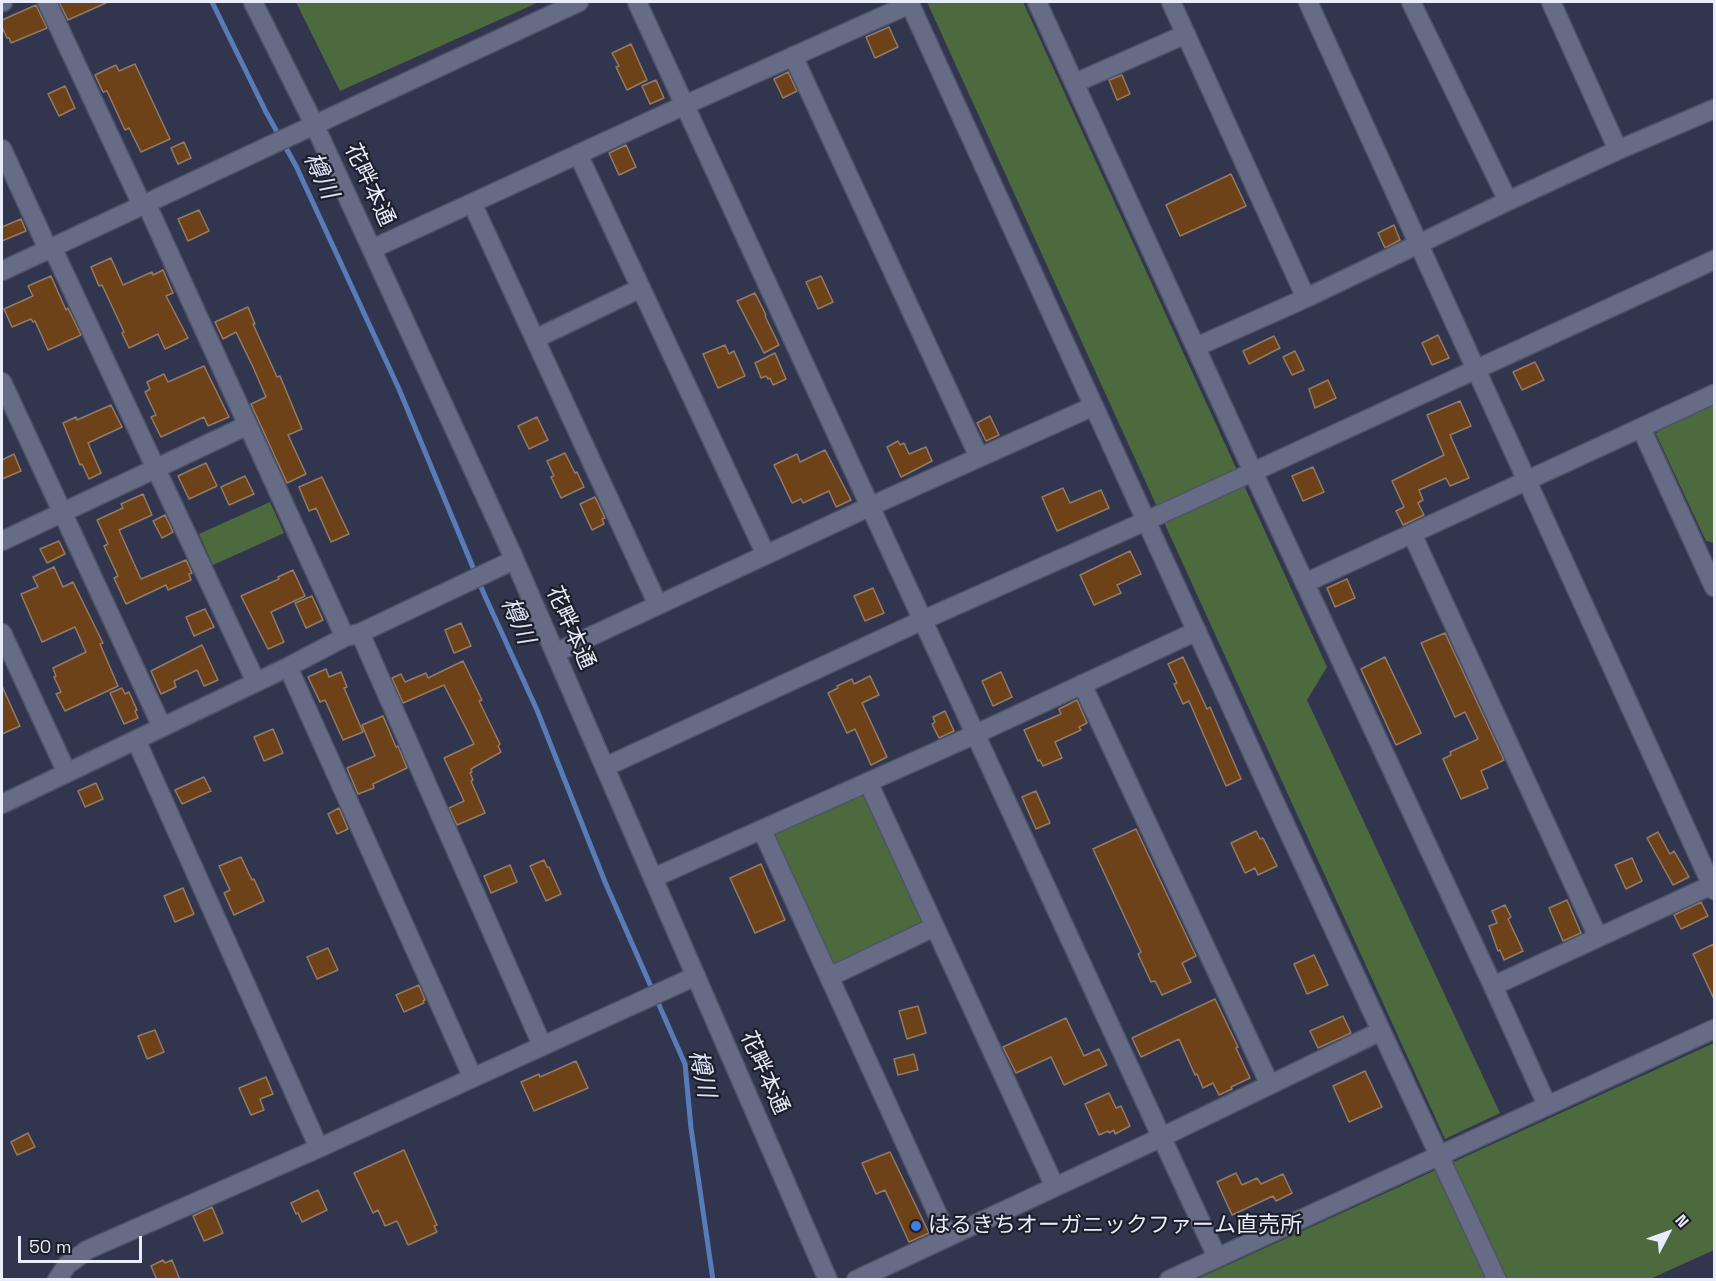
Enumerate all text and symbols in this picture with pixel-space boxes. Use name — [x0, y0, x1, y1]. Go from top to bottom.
street label: 花畔本通 — [338, 140, 400, 230]
water label: 樽川 — [297, 148, 343, 204]
street label: 花畔本通 — [540, 582, 600, 674]
water label: 樽川 — [494, 593, 540, 649]
street label: 花畔本通 — [734, 1027, 794, 1119]
water label: 樽川 — [682, 1048, 720, 1100]
north arrow — [1638, 1203, 1698, 1263]
text: N — [1671, 1210, 1693, 1232]
place label: はるきちオーガニックファーム直売所 — [928, 1213, 1302, 1239]
marker: はるきちオーガニックファーム直売所 — [909, 1219, 923, 1233]
scale bar — [21, 1224, 146, 1262]
text: 50 m — [29, 1235, 71, 1258]

